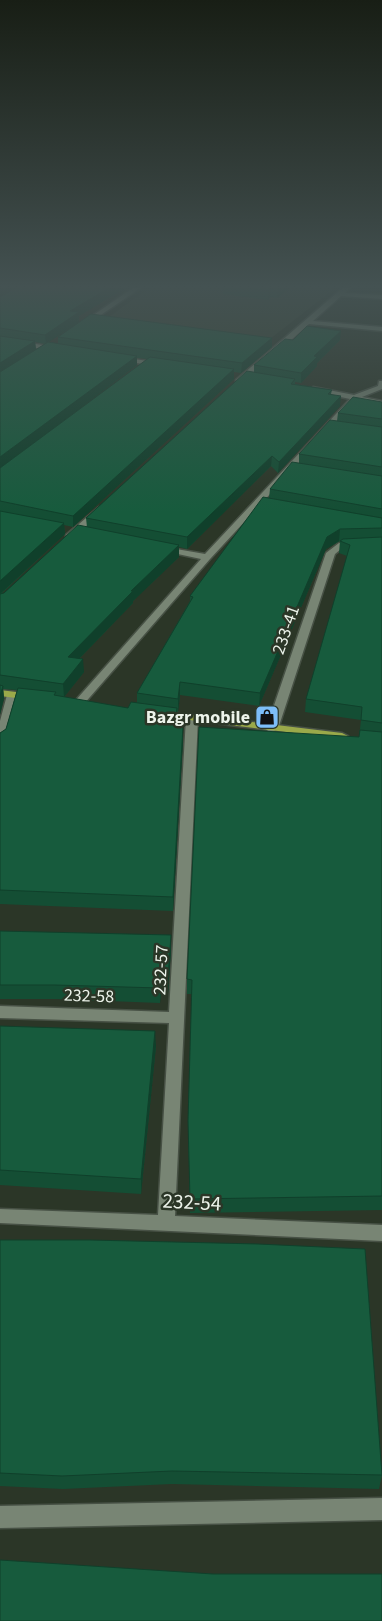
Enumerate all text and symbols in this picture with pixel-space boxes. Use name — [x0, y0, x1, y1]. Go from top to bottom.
street label: 233-41 — [266, 602, 306, 658]
shop icon: Bazgr mobile — [254, 704, 280, 730]
place label: Bazgr mobile — [146, 705, 250, 730]
street label: 232-57 — [147, 944, 175, 996]
street label: 232-58 — [63, 983, 115, 1009]
street label: 232-54 — [162, 1185, 222, 1219]

